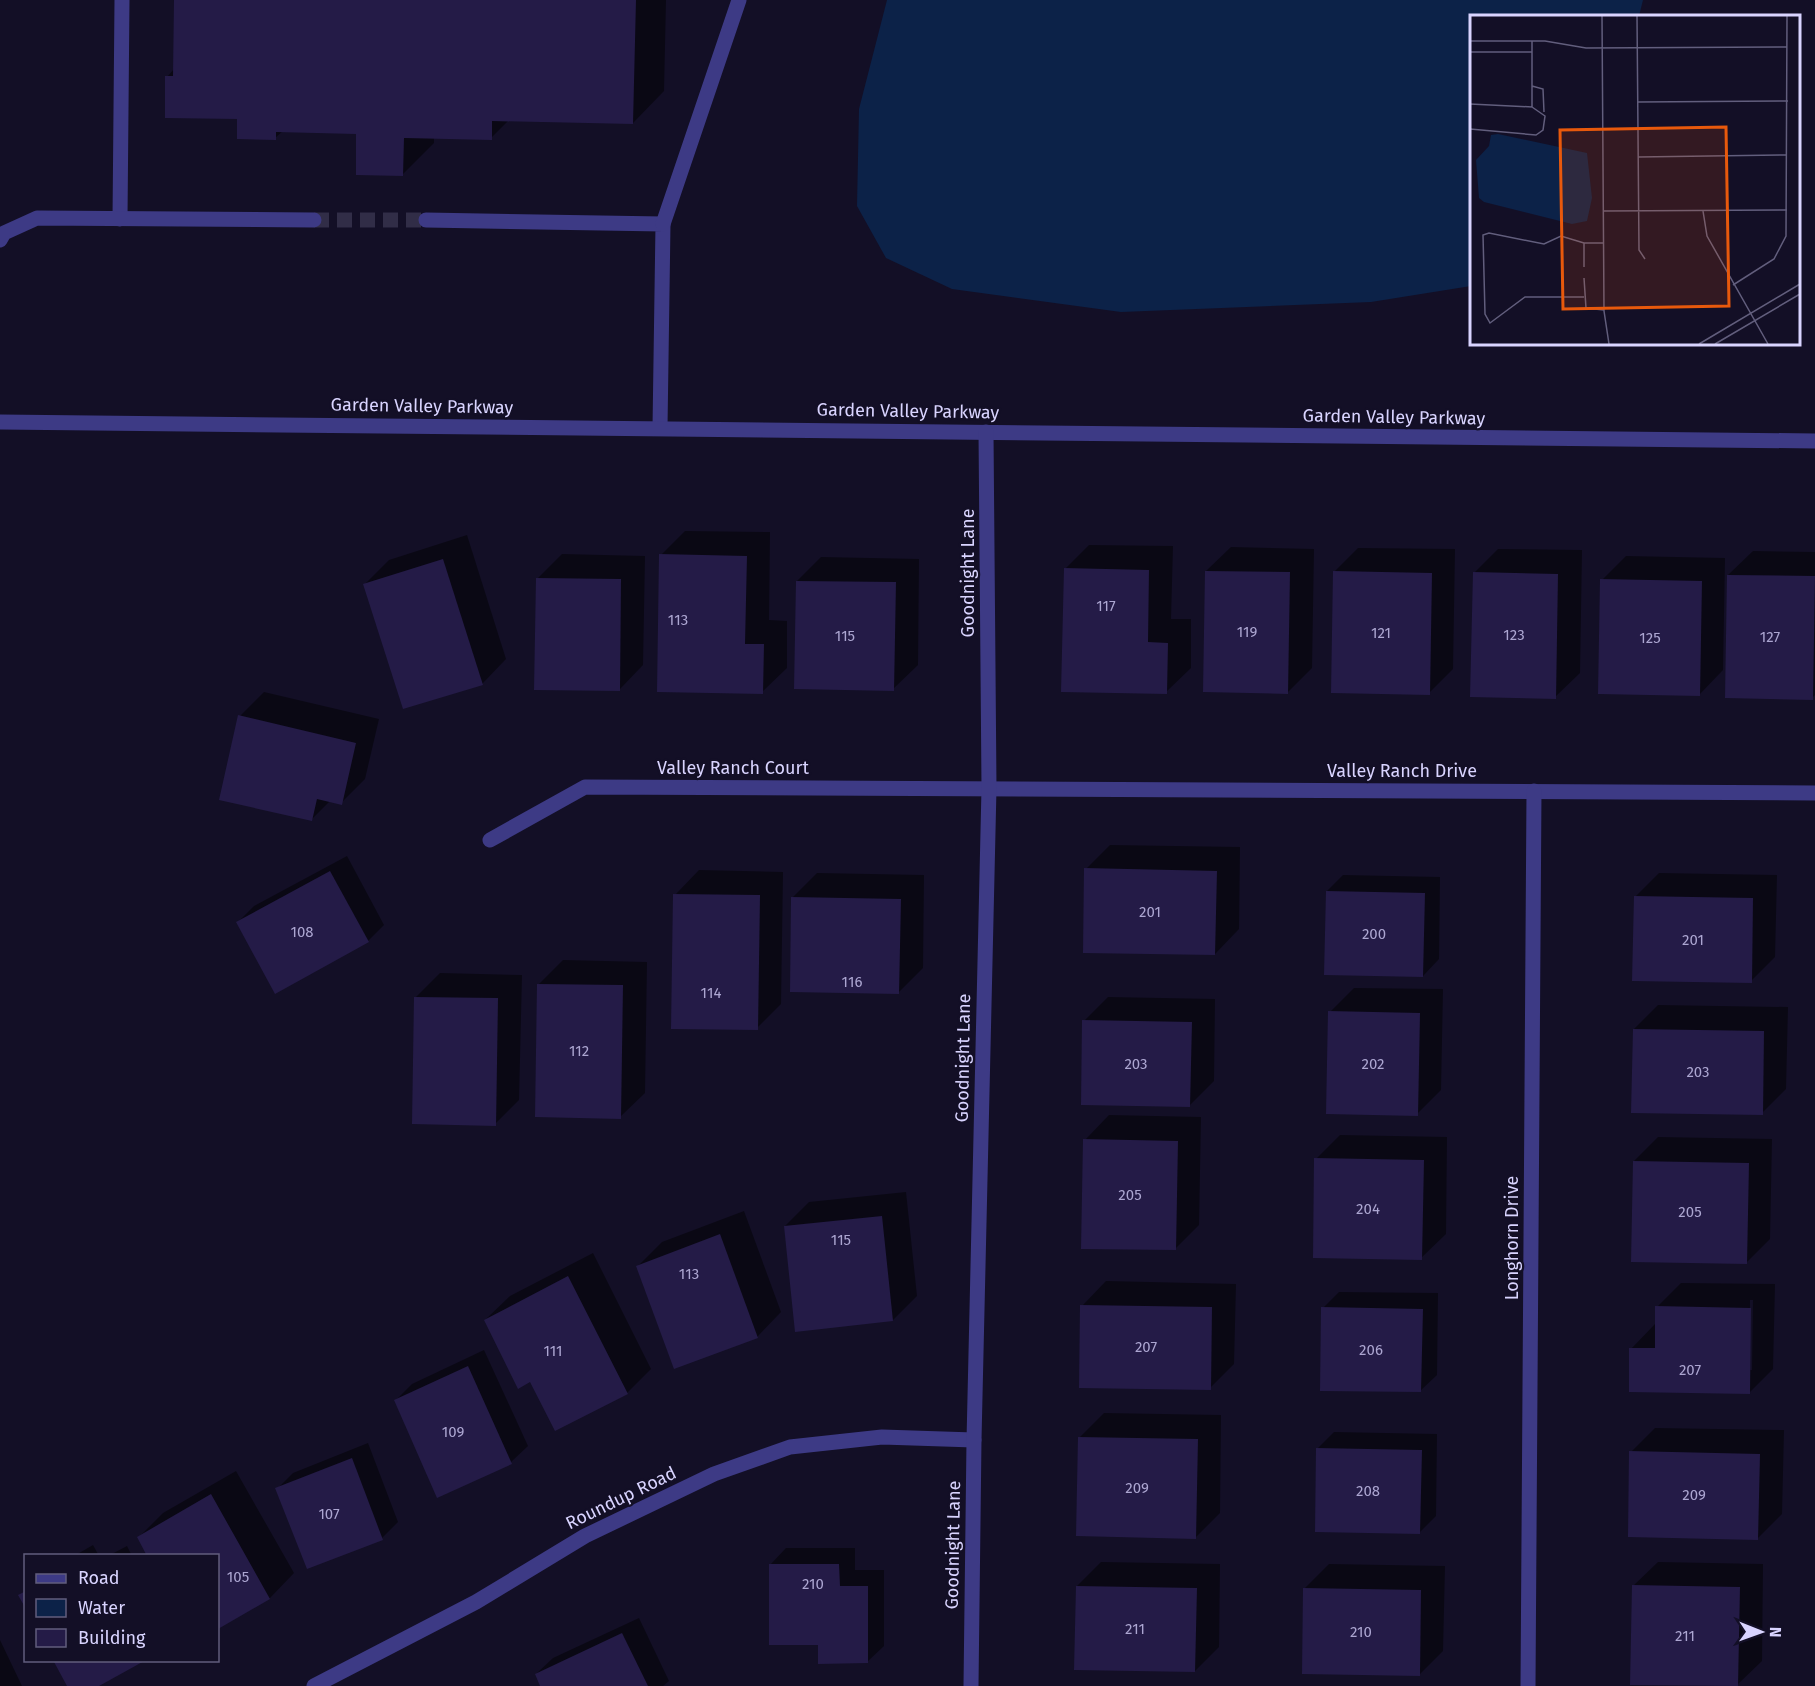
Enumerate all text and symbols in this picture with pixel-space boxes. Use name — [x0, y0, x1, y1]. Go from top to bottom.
inset map — [1470, 15, 1800, 345]
street label: Garden Valley Parkway — [330, 393, 514, 419]
street label: Garden Valley Parkway — [816, 398, 1000, 424]
street label: Garden Valley Parkway — [1302, 404, 1486, 430]
street label: Goodnight Lane — [957, 509, 979, 637]
house number: 117 — [1096, 597, 1116, 615]
house number: 113 — [668, 611, 688, 629]
house number: 119 — [1237, 623, 1257, 641]
house number: 121 — [1371, 624, 1391, 642]
house number: 123 — [1503, 626, 1525, 644]
house number: 115 — [835, 627, 855, 645]
house number: 127 — [1760, 628, 1781, 646]
house number: 125 — [1639, 629, 1661, 647]
street label: Valley Ranch Court — [657, 757, 809, 779]
street label: Valley Ranch Drive — [1327, 760, 1477, 782]
house number: 201 — [1139, 903, 1161, 921]
house number: 108 — [290, 923, 314, 941]
house number: 200 — [1362, 925, 1386, 943]
house number: 201 — [1682, 931, 1704, 949]
house number: 116 — [842, 973, 862, 991]
house number: 114 — [701, 984, 721, 1002]
street label: Goodnight Lane — [951, 993, 975, 1123]
house number: 112 — [569, 1042, 589, 1060]
house number: 203 — [1124, 1055, 1148, 1073]
house number: 202 — [1361, 1055, 1385, 1073]
house number: 203 — [1686, 1063, 1710, 1081]
street label: Longhorn Drive — [1501, 1176, 1523, 1300]
house number: 205 — [1118, 1186, 1142, 1204]
house number: 204 — [1356, 1200, 1380, 1218]
house number: 205 — [1678, 1203, 1702, 1221]
house number: 115 — [831, 1231, 851, 1249]
house number: 113 — [679, 1265, 699, 1283]
house number: 207 — [1135, 1338, 1157, 1356]
house number: 206 — [1359, 1341, 1383, 1359]
house number: 111 — [543, 1342, 563, 1360]
house number: 207 — [1679, 1361, 1701, 1379]
house number: 109 — [442, 1423, 464, 1441]
street label: Roundup Road — [562, 1462, 680, 1534]
house number: 209 — [1125, 1479, 1149, 1497]
street label: Goodnight Lane — [941, 1480, 965, 1610]
house number: 208 — [1356, 1482, 1380, 1500]
house number: 209 — [1682, 1486, 1706, 1504]
house number: 107 — [318, 1505, 340, 1523]
legend — [24, 1554, 219, 1662]
text: Road — [78, 1567, 120, 1589]
house number: 105 — [227, 1568, 249, 1586]
house number: 210 — [802, 1575, 824, 1593]
text: Water — [78, 1597, 125, 1619]
north arrow — [1731, 1602, 1791, 1662]
house number: 211 — [1125, 1620, 1145, 1638]
house number: 210 — [1350, 1623, 1372, 1641]
text: Building — [78, 1627, 146, 1649]
house number: 211 — [1675, 1627, 1695, 1645]
text: N — [1766, 1627, 1785, 1638]

